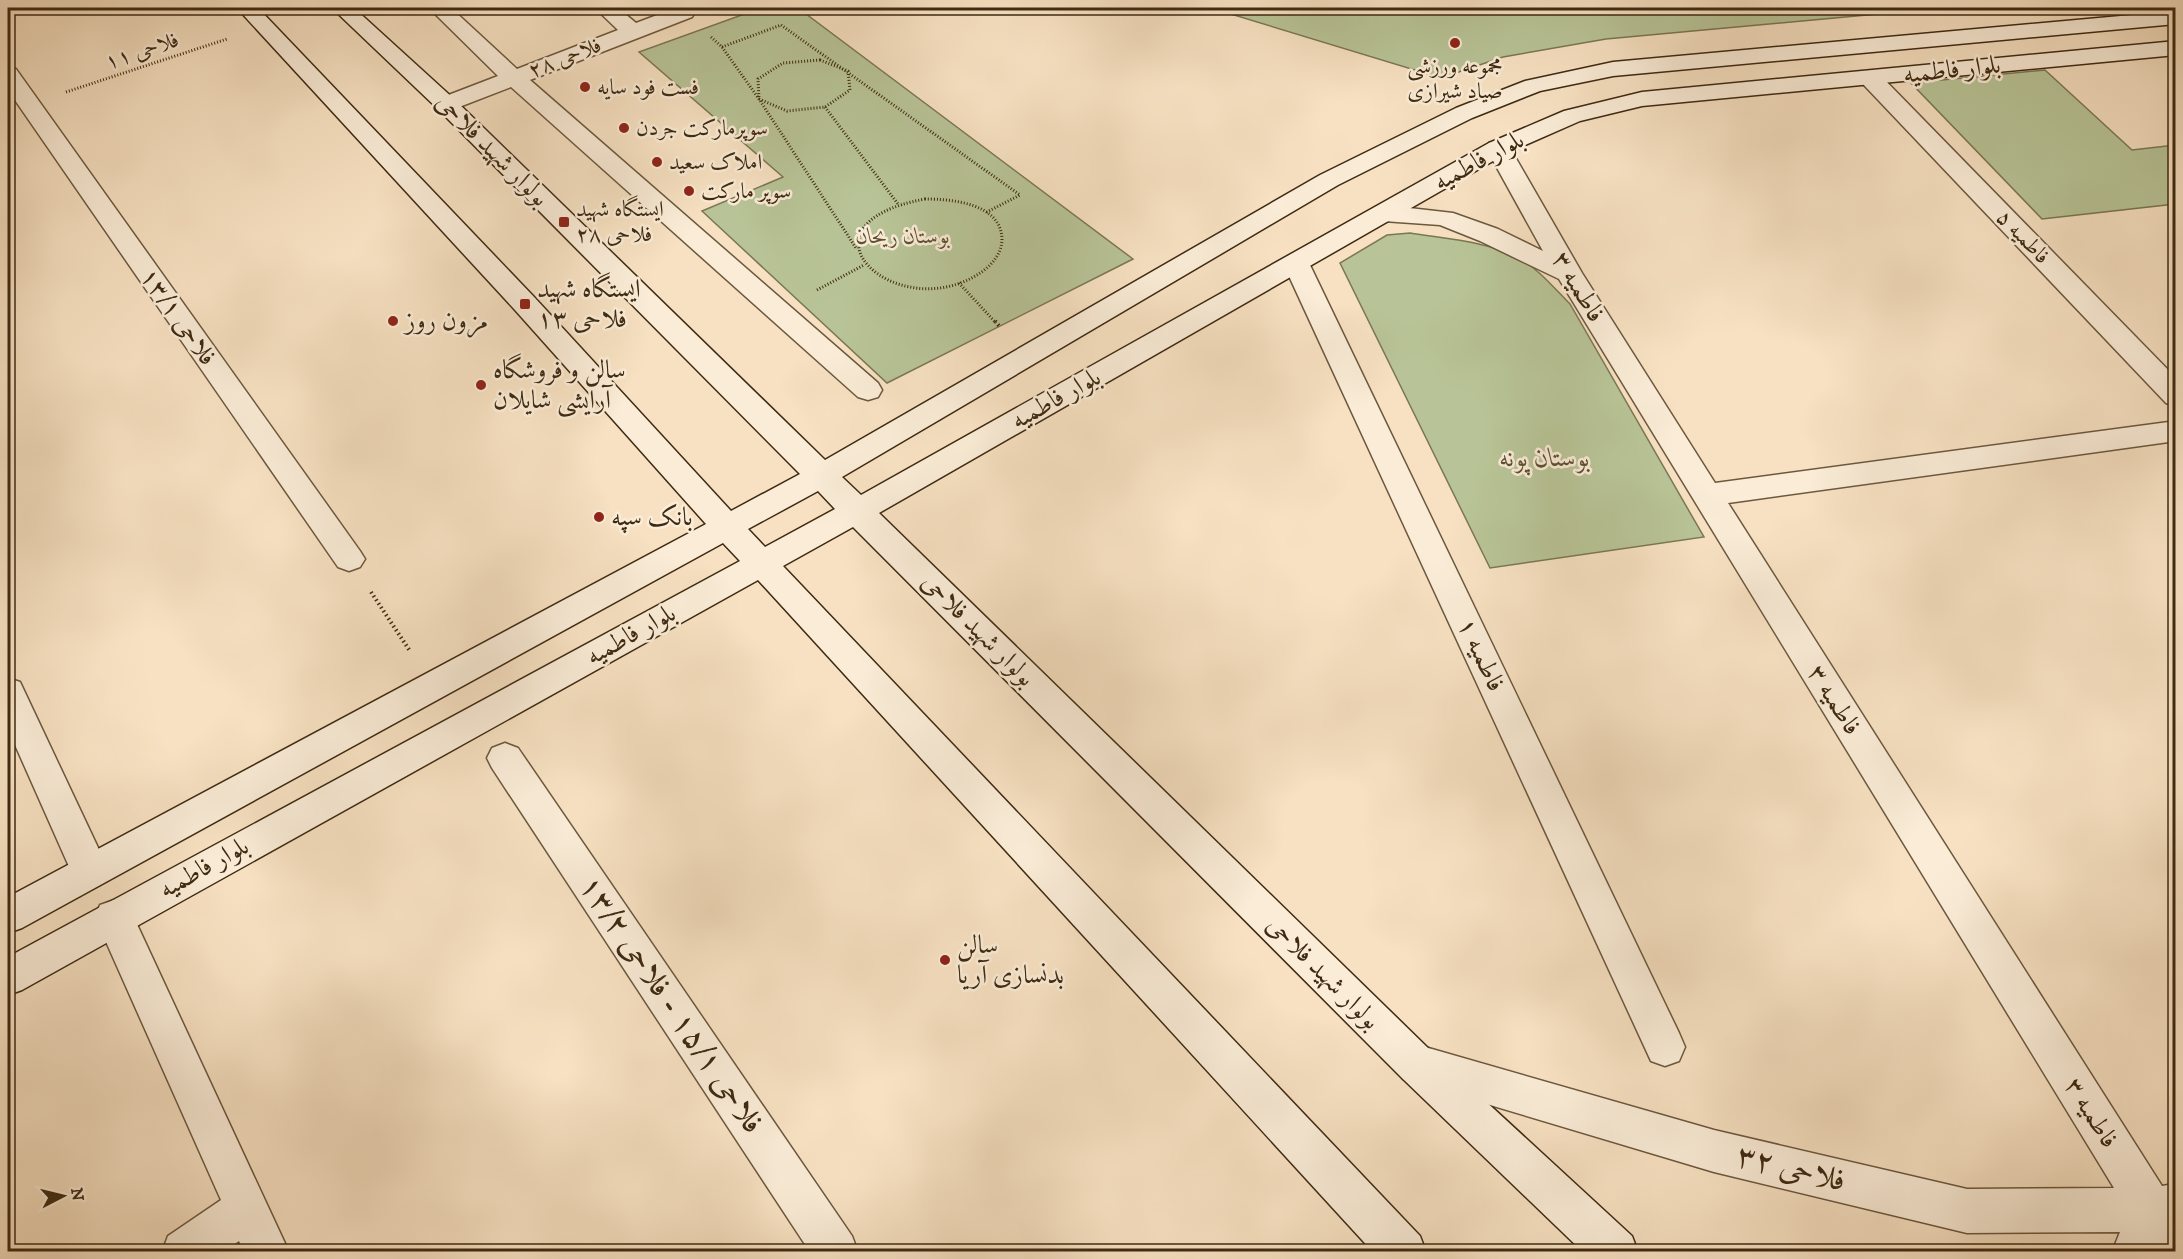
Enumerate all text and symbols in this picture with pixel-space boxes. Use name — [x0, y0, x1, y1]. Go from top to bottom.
street label: فلاحی ۱۱ — [102, 26, 182, 76]
street label: فلاحی ۲۸ — [525, 32, 605, 84]
marker: مجموعه ورزشی صیاد شیرازی — [1448, 36, 1462, 50]
street label: بلوار فاطمیه — [1902, 48, 2002, 92]
place label: مجموعه ورزشی صیاد شیرازی — [1407, 53, 1503, 105]
place label: فست فود سایه — [597, 74, 699, 101]
marker: فست فود سایه — [578, 80, 592, 94]
street label: بولوار شهید فلاحی — [428, 86, 556, 214]
place label: سوپرمارکت جردن — [636, 115, 768, 142]
marker: سوپرمارکت جردن — [617, 121, 631, 135]
street label: بلوار فاطمیه — [1428, 123, 1530, 199]
place label: املاک سعید — [669, 149, 762, 176]
marker: املاک سعید — [650, 155, 664, 169]
place label: سوپر مارکت — [701, 178, 791, 205]
marker: سوپر مارکت — [682, 184, 696, 198]
place label: ایستگاه شهید فلاحی ۲۸ — [576, 195, 664, 248]
street label: فاطمیه ۵ — [1991, 204, 2055, 270]
marker: ایستگاه شهید فلاحی ۲۸ — [557, 215, 571, 229]
park label: بوستان ریحان — [856, 223, 950, 250]
street label: فاطمیه ۳ — [1544, 245, 1612, 329]
street label: فلاحی ۱۳/۱ — [132, 262, 224, 372]
place label: ایستگاه شهید فلاحی ۱۳ — [537, 272, 641, 336]
marker: ایستگاه شهید فلاحی ۱۳ — [518, 297, 532, 311]
place label: مزون روز — [402, 305, 488, 338]
marker: مزون روز — [386, 314, 400, 328]
place label: سالن و فروشگاه آرایشی شایلان — [493, 353, 626, 418]
street label: بلوار فاطمیه — [1005, 361, 1107, 437]
marker: سالن و فروشگاه آرایشی شایلان — [474, 378, 488, 392]
park label: بوستان پونه — [1500, 442, 1590, 476]
place label: بانک سپه — [611, 501, 693, 534]
marker: بانک سپه — [592, 510, 606, 524]
street label: بولوار شهید فلاحی — [914, 566, 1042, 694]
street label: بلوار فاطمیه — [580, 597, 682, 673]
street label: فاطمیه ۱ — [1450, 613, 1512, 697]
street label: فاطمیه ۳ — [1799, 658, 1869, 742]
street label: بلوار فاطمیه — [153, 830, 255, 906]
street label: فلاحی ۱۵/۱ - فلاحی ۱۳/۲ — [570, 868, 772, 1142]
street label: بولوار شهید فلاحی — [1259, 909, 1387, 1037]
place label: سالن بدنسازی آریا — [957, 929, 1064, 992]
marker: سالن بدنسازی آریا — [938, 953, 952, 967]
street label: فاطمیه ۳ — [2056, 1071, 2126, 1155]
street label: فلاحی ۳۲ — [1732, 1136, 1850, 1202]
north arrow — [33, 1166, 93, 1226]
text: N — [66, 1187, 88, 1202]

